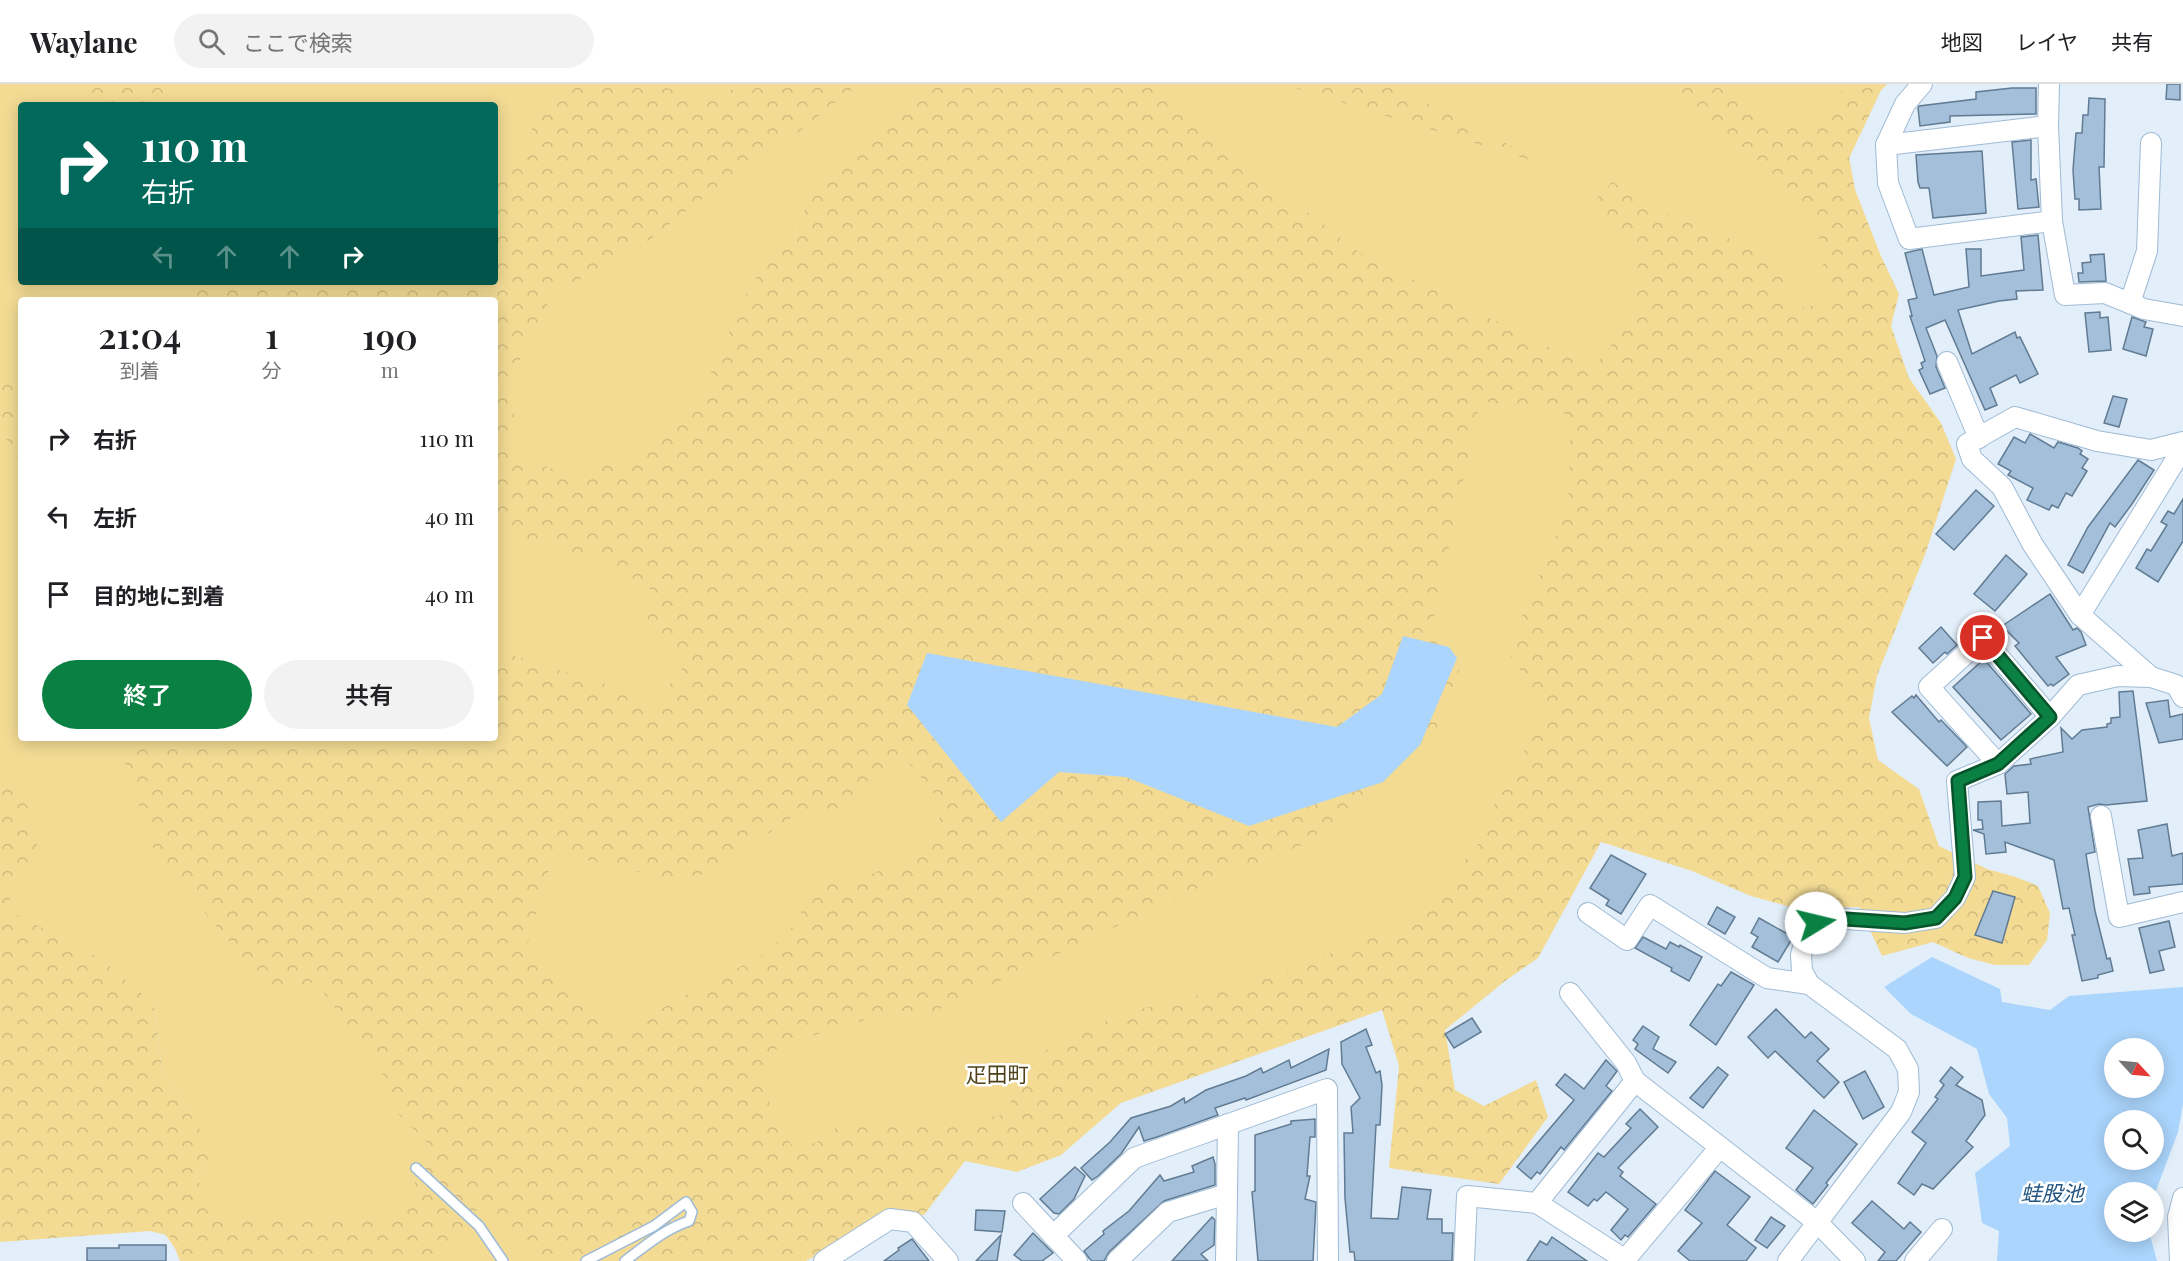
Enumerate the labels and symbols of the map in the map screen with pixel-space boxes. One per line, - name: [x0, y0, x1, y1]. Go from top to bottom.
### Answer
- pin: [1957, 612, 2008, 663]
- position arrow: [1784, 891, 1848, 955]
- north arrow: [2104, 1038, 2164, 1098]
- district label: 疋田町: [966, 1059, 1029, 1087]
- water label: 蛙股池: [2021, 1178, 2085, 1206]

